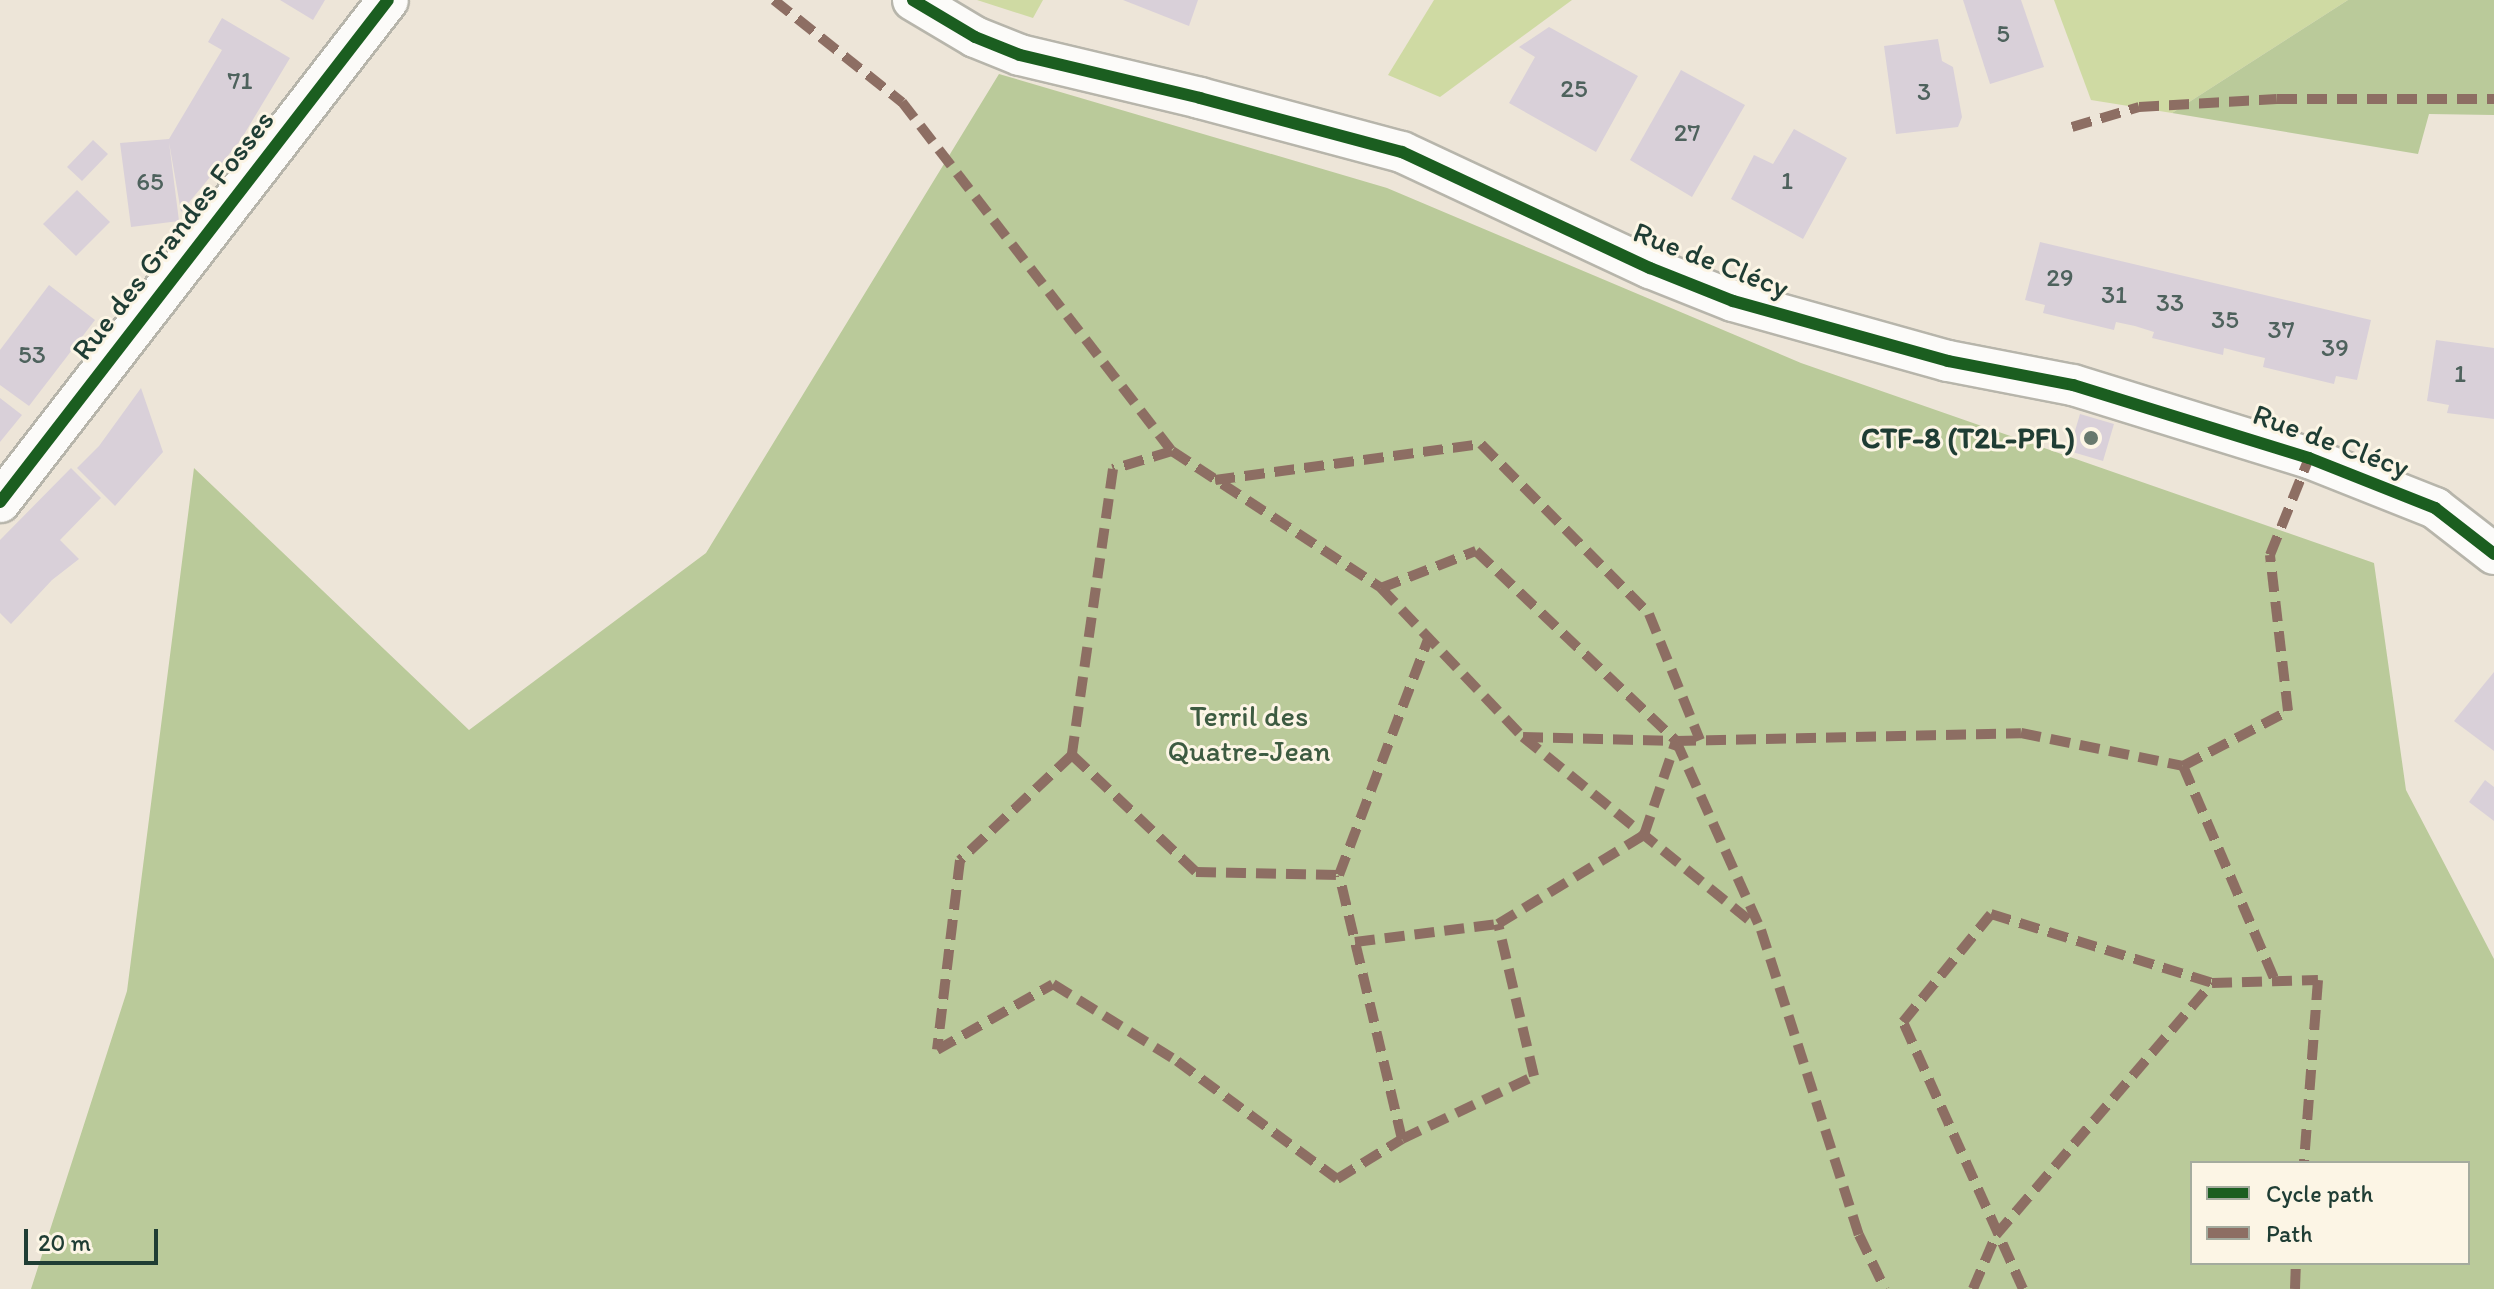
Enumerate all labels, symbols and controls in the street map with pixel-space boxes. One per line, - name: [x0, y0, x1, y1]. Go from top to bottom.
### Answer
- house number: 5: [1996, 18, 2010, 50]
- house number: 71: [228, 65, 252, 97]
- house number: 25: [1560, 73, 1588, 105]
- house number: 3: [1917, 76, 1931, 108]
- street label: Rue des Grandes Fosses: [65, 103, 281, 367]
- house number: 27: [1674, 117, 1700, 149]
- house number: 1: [1781, 165, 1793, 197]
- house number: 65: [136, 166, 164, 198]
- street label: Rue de Clécy: [1628, 214, 1794, 306]
- house number: 29: [2046, 262, 2074, 294]
- house number: 31: [2101, 279, 2127, 311]
- house number: 33: [2156, 287, 2184, 319]
- house number: 35: [2211, 304, 2239, 336]
- house number: 37: [2267, 314, 2295, 346]
- house number: 39: [2321, 332, 2349, 364]
- house number: 53: [18, 339, 46, 371]
- house number: 1: [2454, 358, 2466, 390]
- street label: Rue de Clécy: [2248, 396, 2414, 486]
- place label: CTF-8 (T2L-PFL): [1861, 420, 2075, 456]
- marker: CTF-8 (T2L-PFL): [2082, 429, 2100, 447]
- park label: Terril des Quatre-Jean: [1168, 698, 1330, 768]
- legend: [2190, 1161, 2470, 1265]
- text: Cycle path: [2266, 1179, 2373, 1208]
- scale bar: [28, 1213, 162, 1263]
- text: Path: [2266, 1219, 2313, 1248]
- text: 20 m: [38, 1228, 91, 1257]

